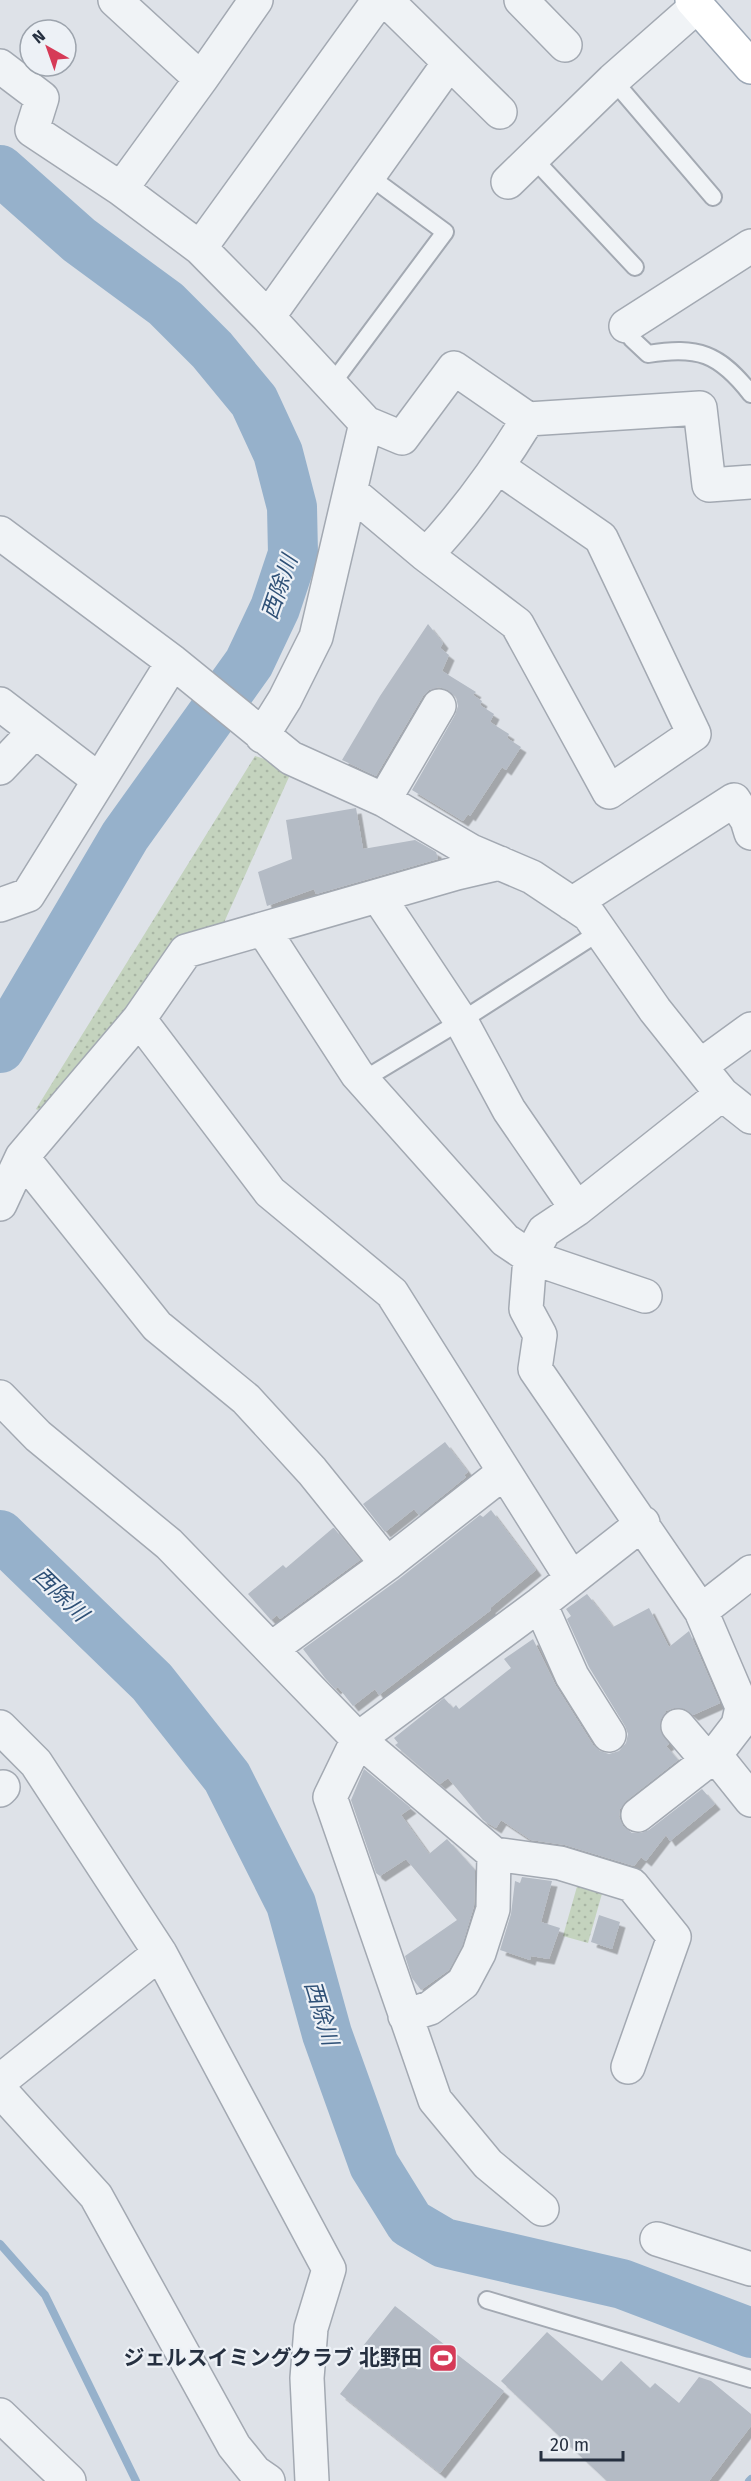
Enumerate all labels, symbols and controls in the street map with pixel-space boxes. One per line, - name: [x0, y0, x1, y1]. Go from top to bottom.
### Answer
- north arrow: [18, 18, 78, 78]
- text: N: [29, 26, 49, 48]
- water label: 西除川: [256, 550, 304, 623]
- water label: 西除川: [28, 1562, 95, 1628]
- water label: 西除川: [299, 1978, 345, 2051]
- sports icon: ジェルスイミングクラブ 北野田: [427, 2342, 459, 2374]
- place label: ジェルスイミングクラブ 北野田: [123, 2345, 422, 2371]
- scale bar: [541, 2424, 624, 2462]
- text: 20 m: [550, 2434, 589, 2456]

